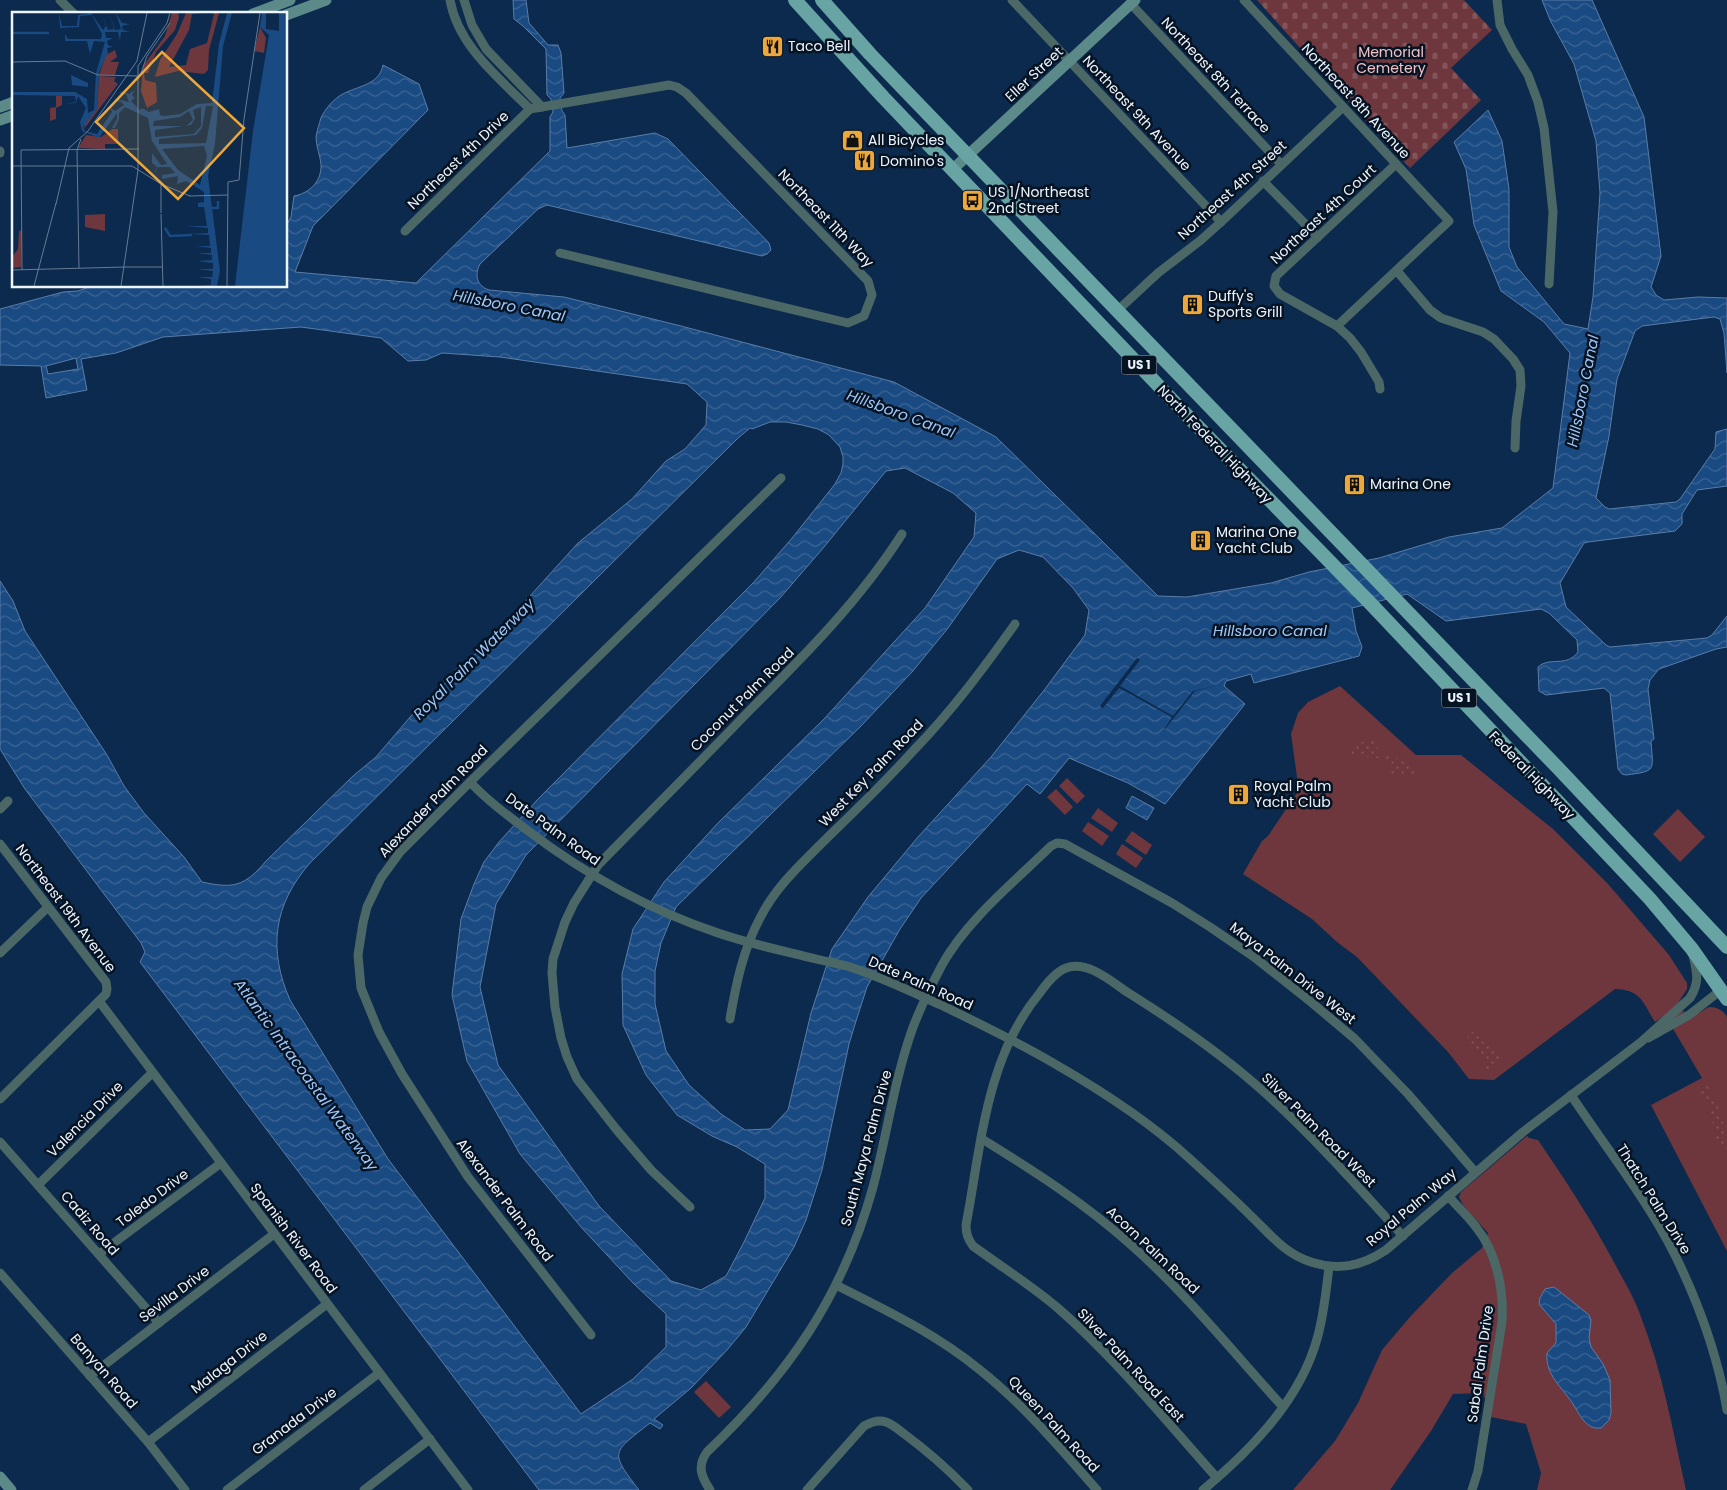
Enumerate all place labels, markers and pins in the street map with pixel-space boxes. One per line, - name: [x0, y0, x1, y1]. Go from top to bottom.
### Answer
- restaurant icon: Taco Bell: [760, 34, 784, 58]
- place label: Taco Bell: [788, 36, 850, 56]
- shop icon: All Bicycles: [840, 128, 864, 152]
- place label: All Bicycles: [868, 130, 944, 150]
- restaurant icon: Domino's: [852, 149, 876, 173]
- place label: Domino's: [880, 151, 944, 171]
- place label: US 1/Northeast 2nd Street: [988, 182, 1089, 218]
- bus stop icon: US 1/Northeast 2nd Street: [960, 188, 984, 212]
- place label: Duffy's Sports Grill: [1208, 286, 1282, 322]
- building icon: Duffy's Sports Grill: [1180, 292, 1204, 316]
- building icon: Marina One: [1342, 472, 1366, 496]
- place label: Marina One: [1370, 474, 1451, 494]
- place label: Marina One Yacht Club: [1216, 522, 1297, 558]
- building icon: Marina One Yacht Club: [1188, 528, 1212, 552]
- place label: Royal Palm Yacht Club: [1254, 776, 1331, 812]
- building icon: Royal Palm Yacht Club: [1226, 782, 1250, 806]

